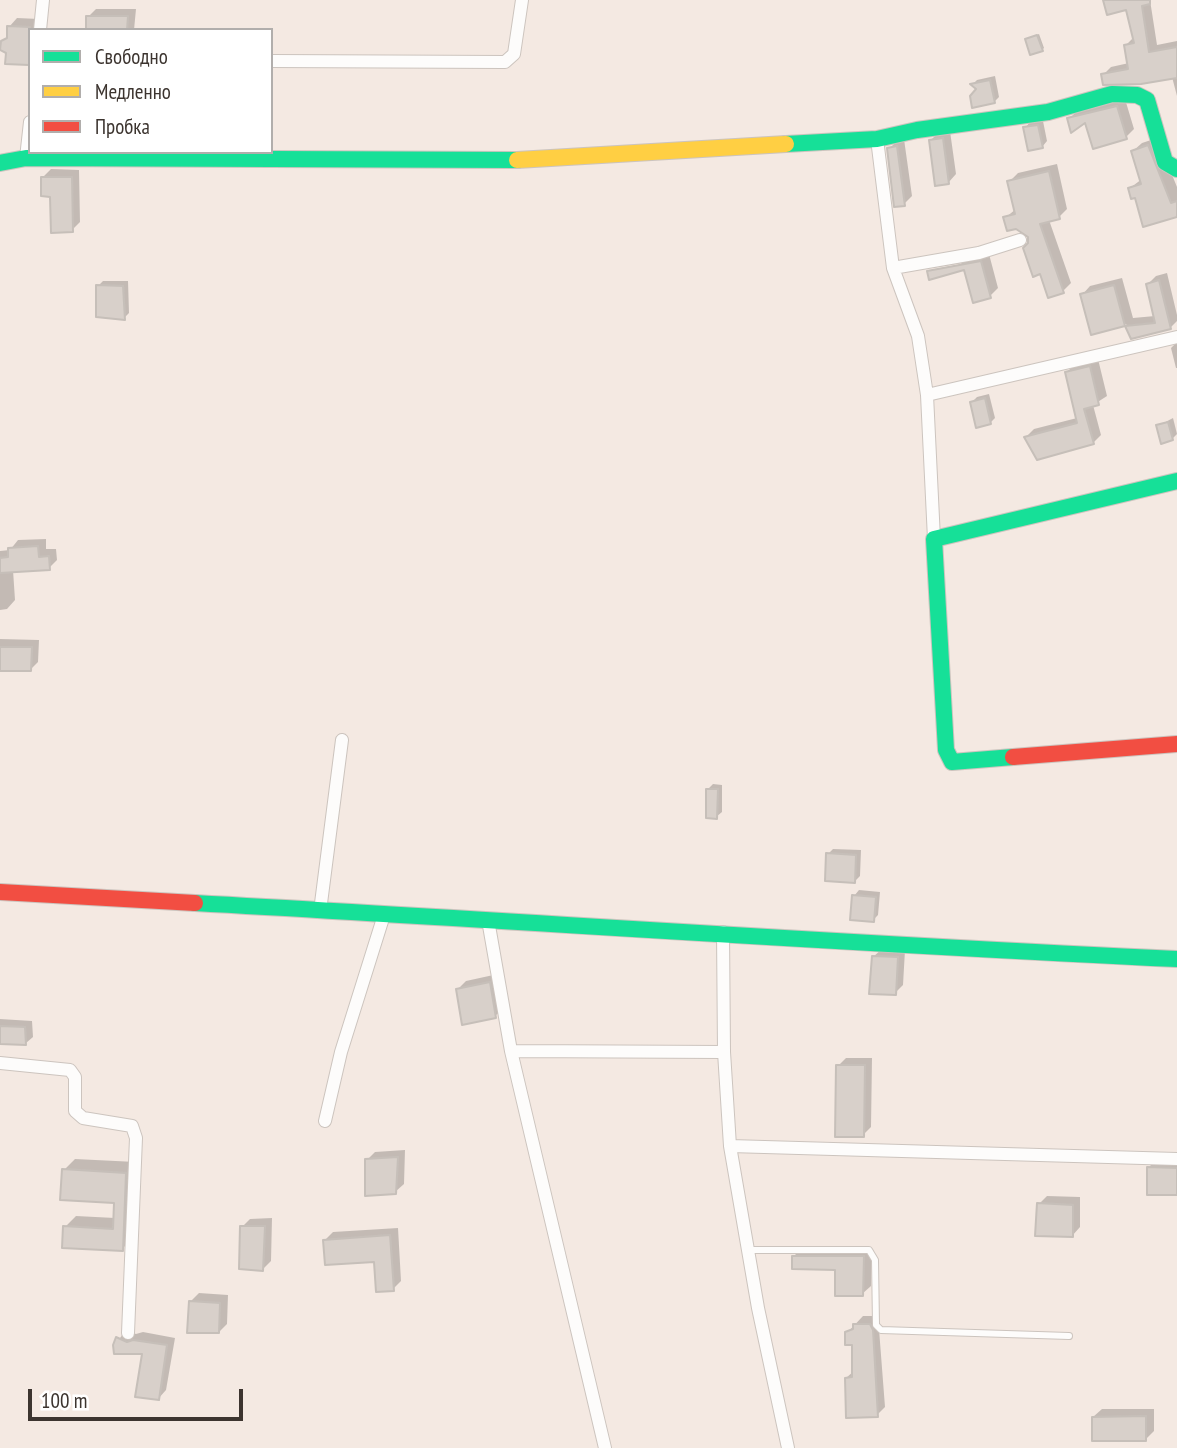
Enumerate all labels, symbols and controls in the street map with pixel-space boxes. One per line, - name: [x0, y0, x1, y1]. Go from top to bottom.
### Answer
- legend: [28, 28, 273, 154]
- text: Свободно: [95, 43, 168, 70]
- text: Медленно: [95, 78, 171, 105]
- text: Пробка: [95, 113, 150, 140]
- scale bar: [32, 1374, 247, 1418]
- text: 100 m: [41, 1387, 87, 1414]

